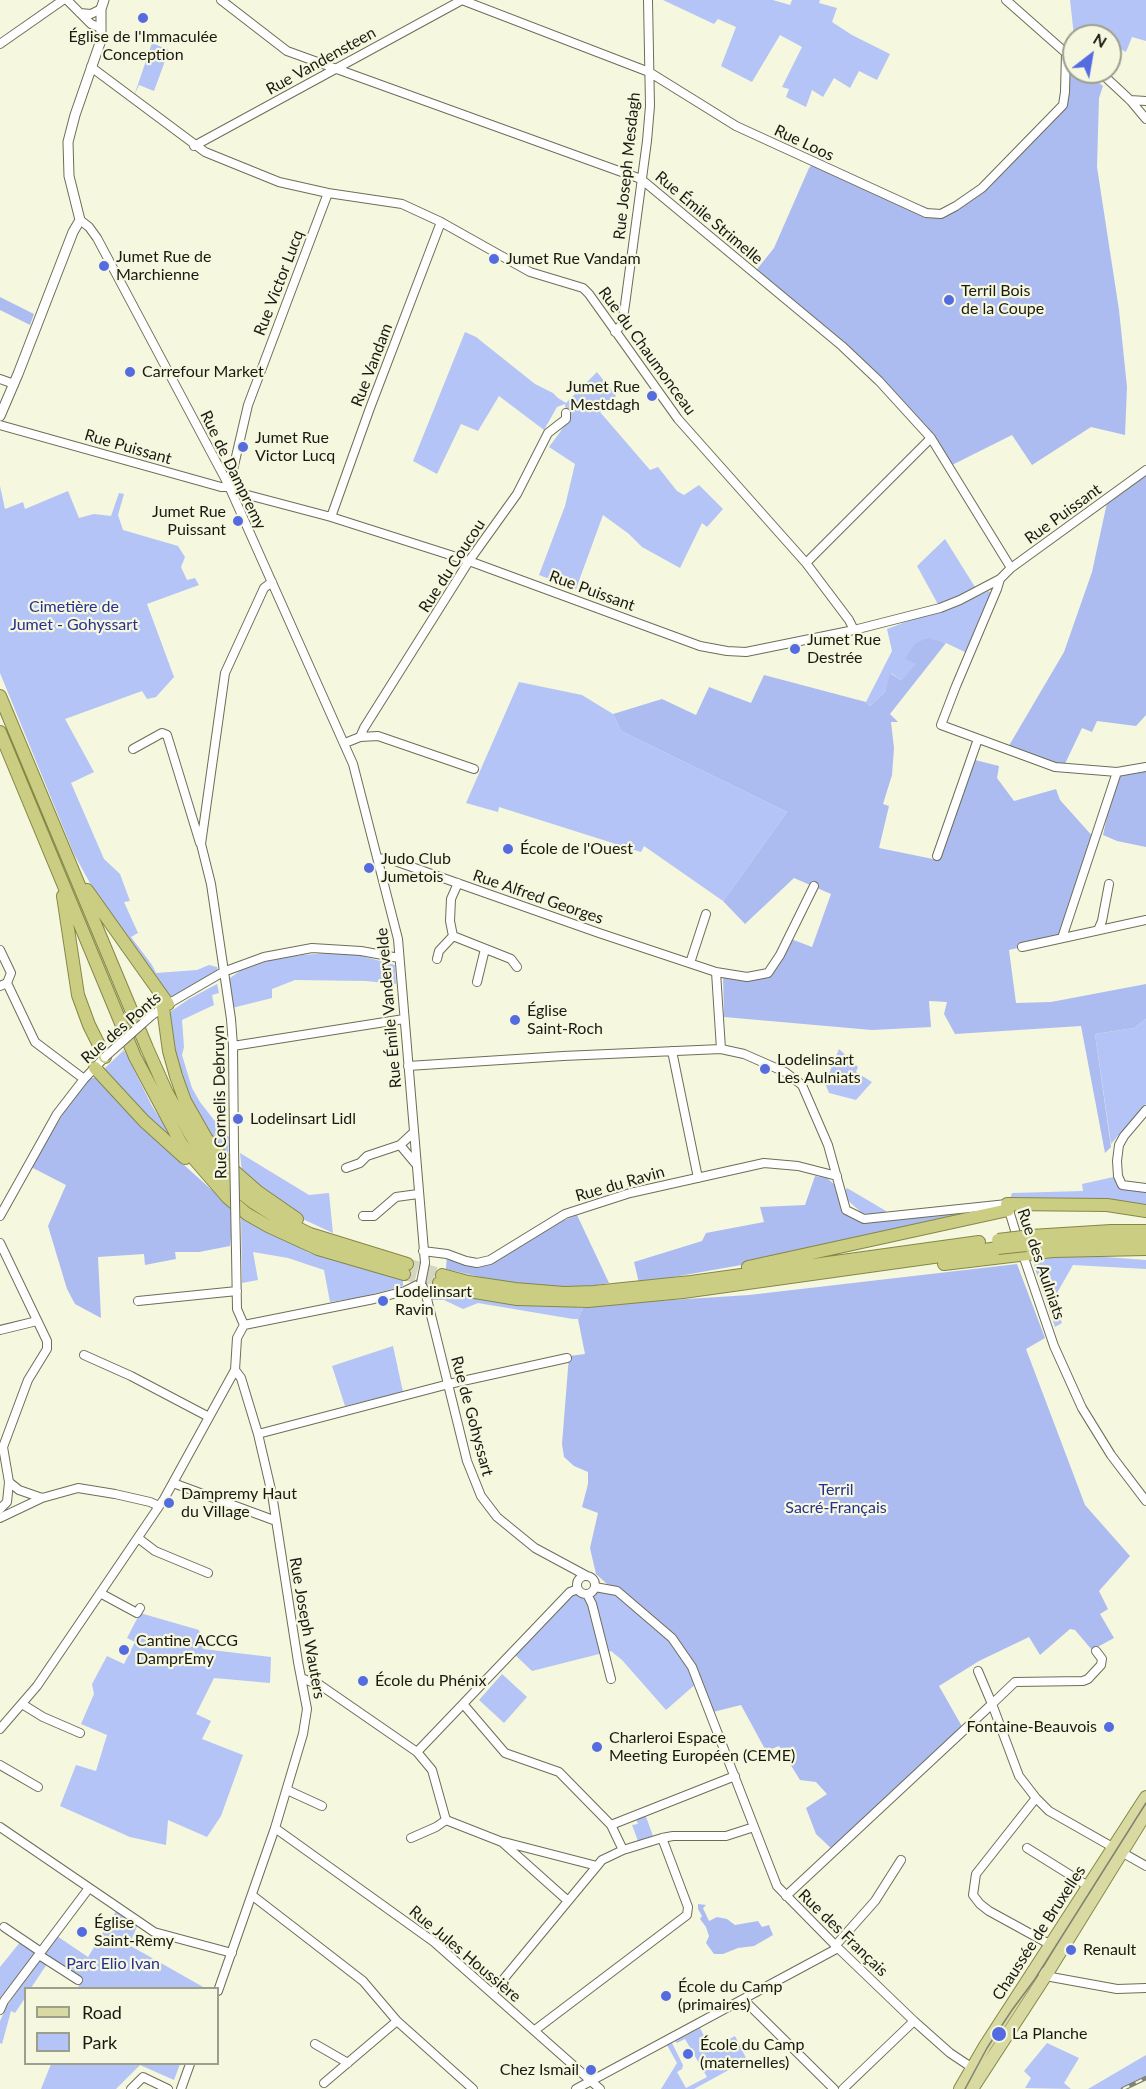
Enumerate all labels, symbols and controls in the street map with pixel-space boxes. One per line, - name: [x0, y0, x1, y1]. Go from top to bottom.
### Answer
- marker: Église de l'Immaculée Conception: [136, 11, 150, 25]
- street label: Rue Vandensteen: [263, 23, 379, 99]
- north arrow: [1062, 24, 1122, 84]
- place label: Église de l'Immaculée Conception: [69, 27, 217, 65]
- text: N: [1090, 29, 1111, 51]
- street label: Rue Joseph Mesdagh: [610, 91, 644, 241]
- street label: Rue Loos: [771, 121, 837, 165]
- street label: Rue Émile Strimelle: [651, 167, 767, 269]
- street label: Rue Victor Lucq: [250, 228, 308, 338]
- place label: Jumet Rue de Marchienne: [116, 247, 211, 285]
- place label: Jumet Rue Vandam: [506, 249, 641, 269]
- marker: Jumet Rue Vandam: [487, 252, 501, 266]
- marker: Jumet Rue de Marchienne: [97, 259, 111, 273]
- place label: Terril Bois de la Coupe: [961, 281, 1044, 319]
- street label: Rue du Chaumonceau: [594, 283, 700, 419]
- marker: Terril Bois de la Coupe: [942, 293, 956, 307]
- street label: Rue Vandam: [347, 321, 397, 409]
- place label: Carrefour Market: [142, 362, 264, 382]
- marker: Carrefour Market: [123, 365, 137, 379]
- place label: Jumet Rue Mestdagh: [566, 377, 640, 415]
- marker: Jumet Rue Mestdagh: [645, 389, 659, 403]
- street label: Rue de Dampremy: [196, 407, 270, 533]
- street label: Rue Puissant: [82, 425, 174, 469]
- place label: Jumet Rue Victor Lucq: [255, 428, 335, 466]
- marker: Jumet Rue Victor Lucq: [236, 440, 250, 454]
- street label: Rue Puissant: [1021, 480, 1105, 548]
- place label: Jumet Rue Puissant: [152, 502, 226, 540]
- marker: Jumet Rue Puissant: [231, 514, 245, 528]
- street label: Rue du Coucou: [415, 516, 489, 616]
- street label: Rue Puissant: [547, 567, 637, 615]
- park label: Cimetière de Jumet - Gohyssart: [10, 597, 138, 635]
- place label: Jumet Rue Destrée: [807, 630, 881, 668]
- marker: Jumet Rue Destrée: [788, 642, 802, 656]
- place label: École de l'Ouest: [520, 839, 633, 859]
- marker: École de l'Ouest: [501, 842, 515, 856]
- place label: Judo Club Jumetois: [381, 849, 451, 887]
- marker: Judo Club Jumetois: [362, 861, 376, 875]
- street label: Rue Alfred Georges: [470, 866, 606, 928]
- street label: Rue Émile Vandervelde: [372, 927, 406, 1089]
- street label: Rue des Ponts: [77, 988, 165, 1068]
- place label: Église Saint-Roch: [527, 1001, 603, 1039]
- marker: Église Saint-Roch: [508, 1013, 522, 1027]
- street label: Rue Cornelis Debruyn: [209, 1025, 231, 1179]
- place label: Lodelinsart Les Aulniats: [777, 1050, 861, 1088]
- marker: Lodelinsart Les Aulniats: [758, 1062, 772, 1076]
- place label: Lodelinsart Lidl: [250, 1109, 356, 1129]
- marker: Lodelinsart Lidl: [231, 1112, 245, 1126]
- street label: Rue du Ravin: [573, 1162, 667, 1206]
- street label: Rue des Aulniats: [1013, 1206, 1069, 1322]
- place label: Lodelinsart Ravin: [395, 1282, 472, 1320]
- marker: Lodelinsart Ravin: [376, 1294, 390, 1308]
- street label: Rue de Gohyssart: [447, 1354, 497, 1478]
- park label: Terril Sacré-Français: [785, 1480, 887, 1518]
- place label: Dampremy Haut du Village: [181, 1484, 297, 1522]
- marker: Dampremy Haut du Village: [162, 1496, 176, 1510]
- street label: Rue Joseph Wauters: [285, 1556, 329, 1700]
- place label: Cantine ACCG DamprEmy: [136, 1631, 238, 1669]
- marker: Cantine ACCG DamprEmy: [117, 1643, 131, 1657]
- place label: École du Phénix: [375, 1671, 486, 1691]
- marker: École du Phénix: [356, 1674, 370, 1688]
- place label: Fontaine-Beauvois: [966, 1717, 1097, 1737]
- marker: Fontaine-Beauvois: [1102, 1720, 1116, 1734]
- place label: Charleroi Espace Meeting Européen (CEME): [609, 1728, 795, 1766]
- marker: Charleroi Espace Meeting Européen (CEME): [590, 1740, 604, 1754]
- street label: Chaussée de Bruxelles: [988, 1862, 1090, 2004]
- street label: Rue des Français: [794, 1885, 892, 1981]
- street label: Rue Jules Houssière: [405, 1902, 525, 2006]
- place label: Église Saint-Remy: [94, 1913, 174, 1951]
- marker: Église Saint-Remy: [75, 1925, 89, 1939]
- place label: Renault: [1083, 1940, 1136, 1960]
- marker: Renault: [1064, 1943, 1078, 1957]
- park label: Parc Elio Ivan: [66, 1954, 160, 1974]
- place label: École du Camp (primaires): [678, 1977, 782, 2015]
- legend: [24, 1987, 219, 2065]
- marker: École du Camp (primaires): [659, 1989, 673, 2003]
- text: Road: [82, 2001, 122, 2023]
- place label: La Planche: [1012, 2024, 1087, 2044]
- marker: La Planche: [990, 2025, 1008, 2043]
- text: Park: [82, 2031, 117, 2053]
- place label: École du Camp (maternelles): [700, 2035, 804, 2073]
- marker: École du Camp (maternelles): [681, 2047, 695, 2061]
- place label: Chez Ismail: [500, 2060, 579, 2080]
- marker: Chez Ismail: [584, 2063, 598, 2077]

